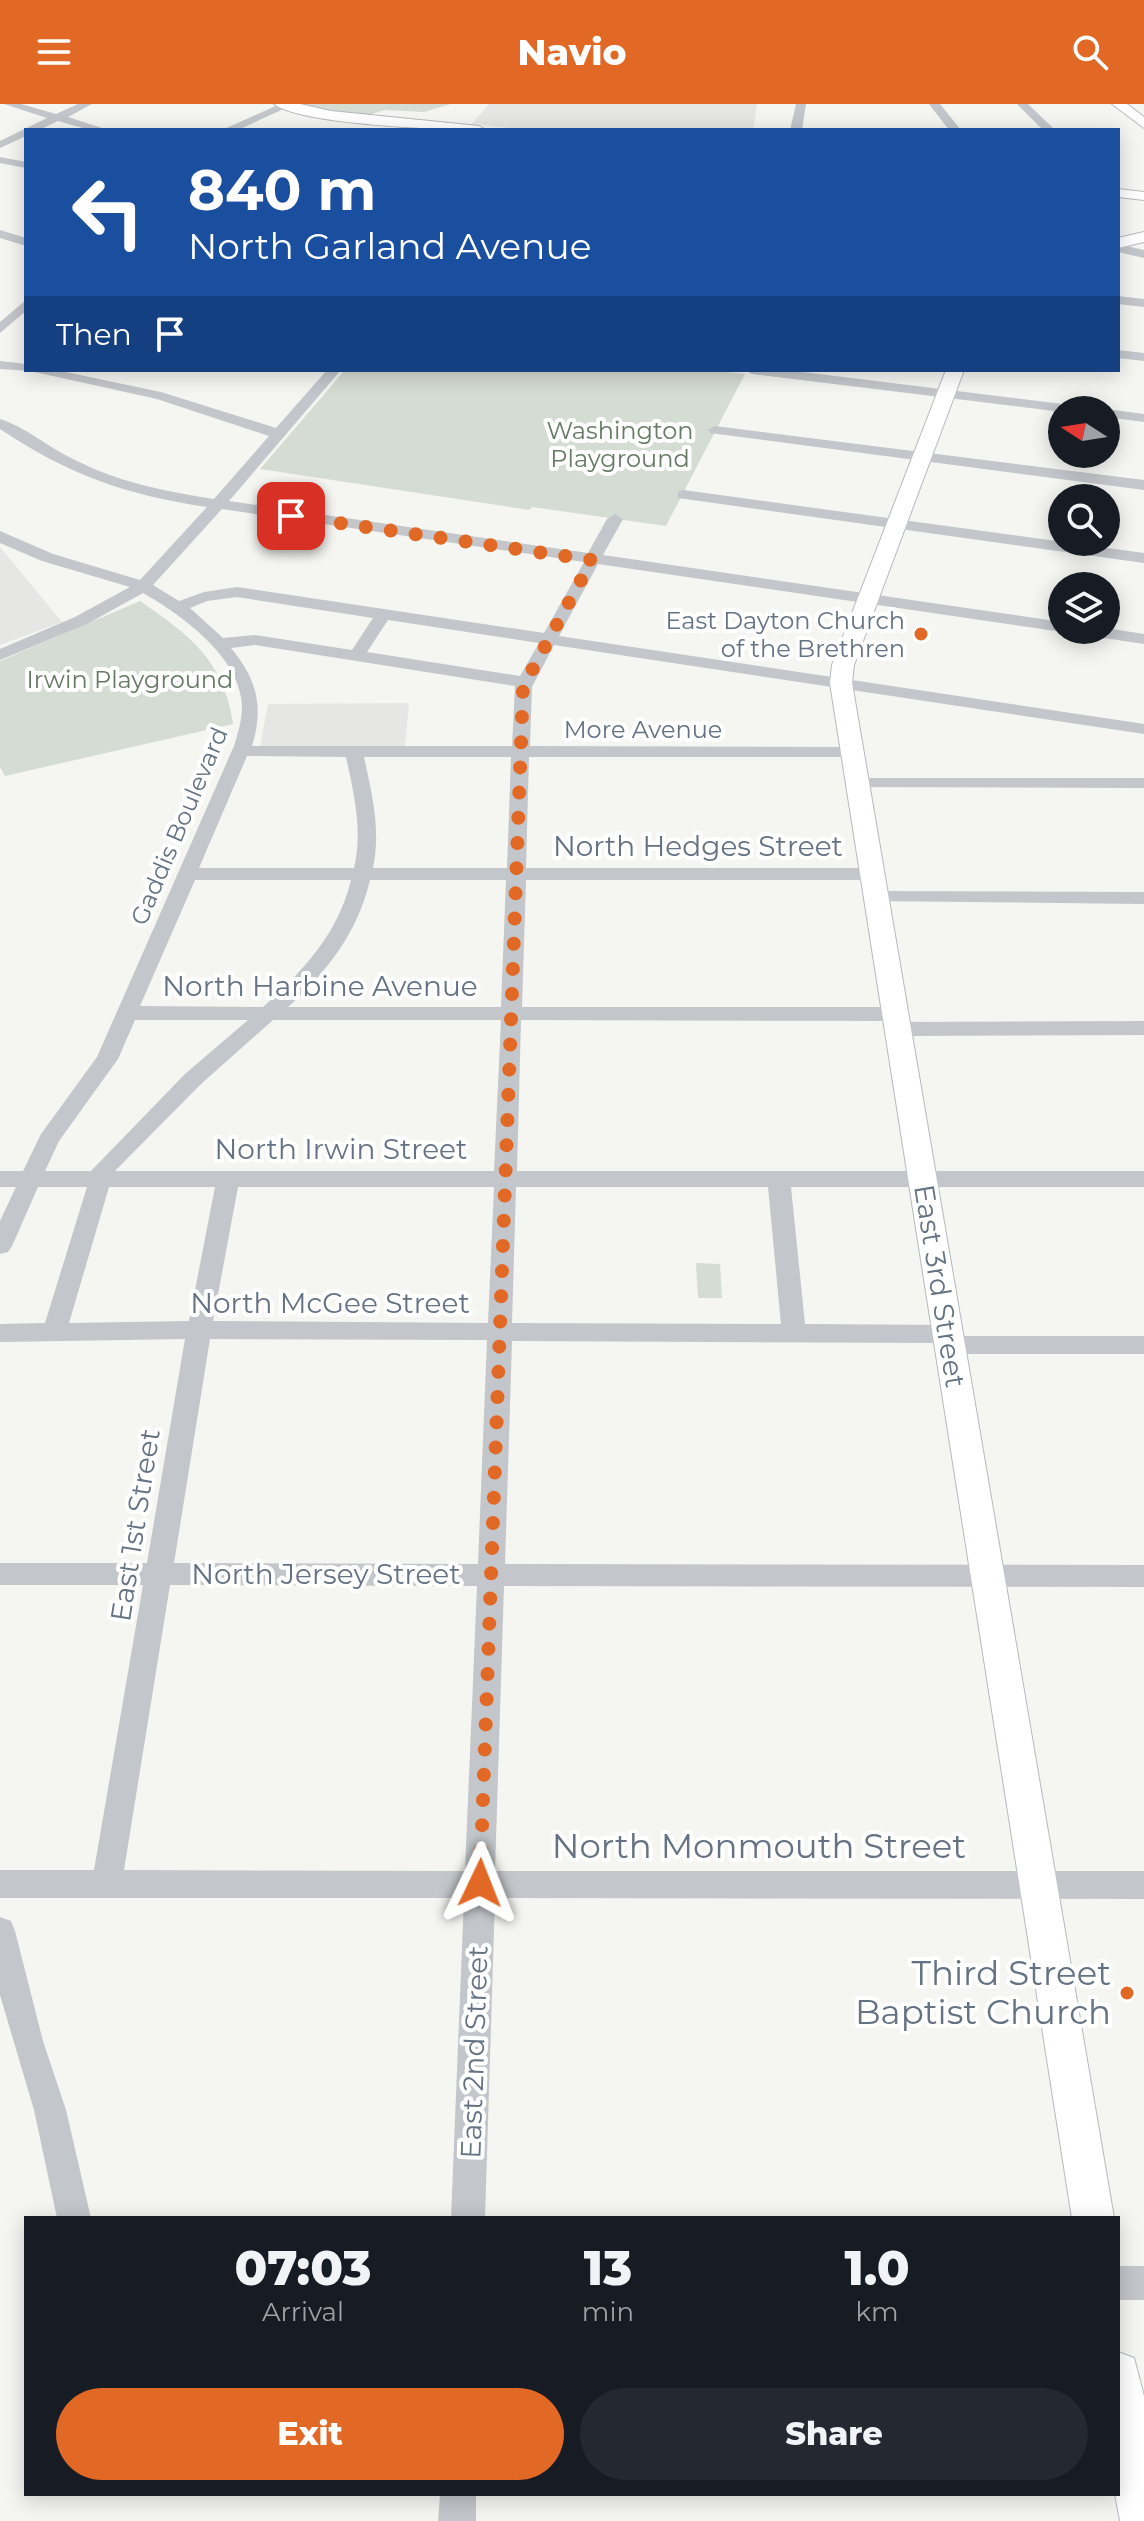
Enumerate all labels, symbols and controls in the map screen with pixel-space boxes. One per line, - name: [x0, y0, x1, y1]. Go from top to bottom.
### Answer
- icon: menu: [32, 30, 76, 74]
- text: Navio: [518, 30, 626, 74]
- icon: search: [1068, 30, 1112, 74]
- text: 840 m: [188, 156, 376, 224]
- icon: left: [56, 160, 160, 264]
- text: North Garland Avenue: [188, 224, 591, 268]
- icon: arrive: [148, 312, 192, 356]
- text: Then: [56, 316, 132, 353]
- north arrow: [1048, 396, 1120, 468]
- map controls: [1048, 396, 1120, 644]
- park label: Washington Playground: [546, 416, 694, 473]
- pin: [257, 482, 325, 550]
- button: search: [1048, 484, 1120, 556]
- icon: arrive: [269, 494, 313, 538]
- button: layers: [1048, 572, 1120, 644]
- place label: East Dayton Church of the Brethren: [665, 606, 905, 663]
- marker: East Dayton Church of the Brethren: [912, 625, 930, 643]
- park label: Irwin Playground: [27, 665, 233, 694]
- street label: More Avenue: [564, 715, 722, 744]
- street label: Gaddis Boulevard: [124, 723, 234, 929]
- street label: North Hedges Street: [553, 829, 843, 863]
- street label: North Harbine Avenue: [162, 969, 478, 1003]
- street label: North Irwin Street: [215, 1132, 467, 1166]
- street label: East 3rd Street: [907, 1182, 973, 1390]
- street label: North McGee Street: [190, 1286, 470, 1320]
- street label: East 1st Street: [103, 1426, 167, 1624]
- street label: North Jersey Street: [191, 1557, 461, 1591]
- street label: North Monmouth Street: [552, 1825, 966, 1867]
- position arrow: [438, 1841, 522, 1925]
- street label: East 2nd Street: [453, 1945, 495, 2159]
- place label: Third Street Baptist Church: [855, 1952, 1111, 2033]
- marker: Third Street Baptist Church: [1118, 1984, 1136, 2002]
- text: 07:03: [234, 2239, 371, 2297]
- text: 13: [584, 2239, 632, 2297]
- text: 1.0: [844, 2239, 910, 2297]
- text: Arrival: [262, 2296, 344, 2328]
- text: min: [582, 2296, 634, 2328]
- text: km: [856, 2296, 898, 2328]
- button: Exit: [56, 2388, 564, 2480]
- button: Share: [580, 2388, 1088, 2480]

